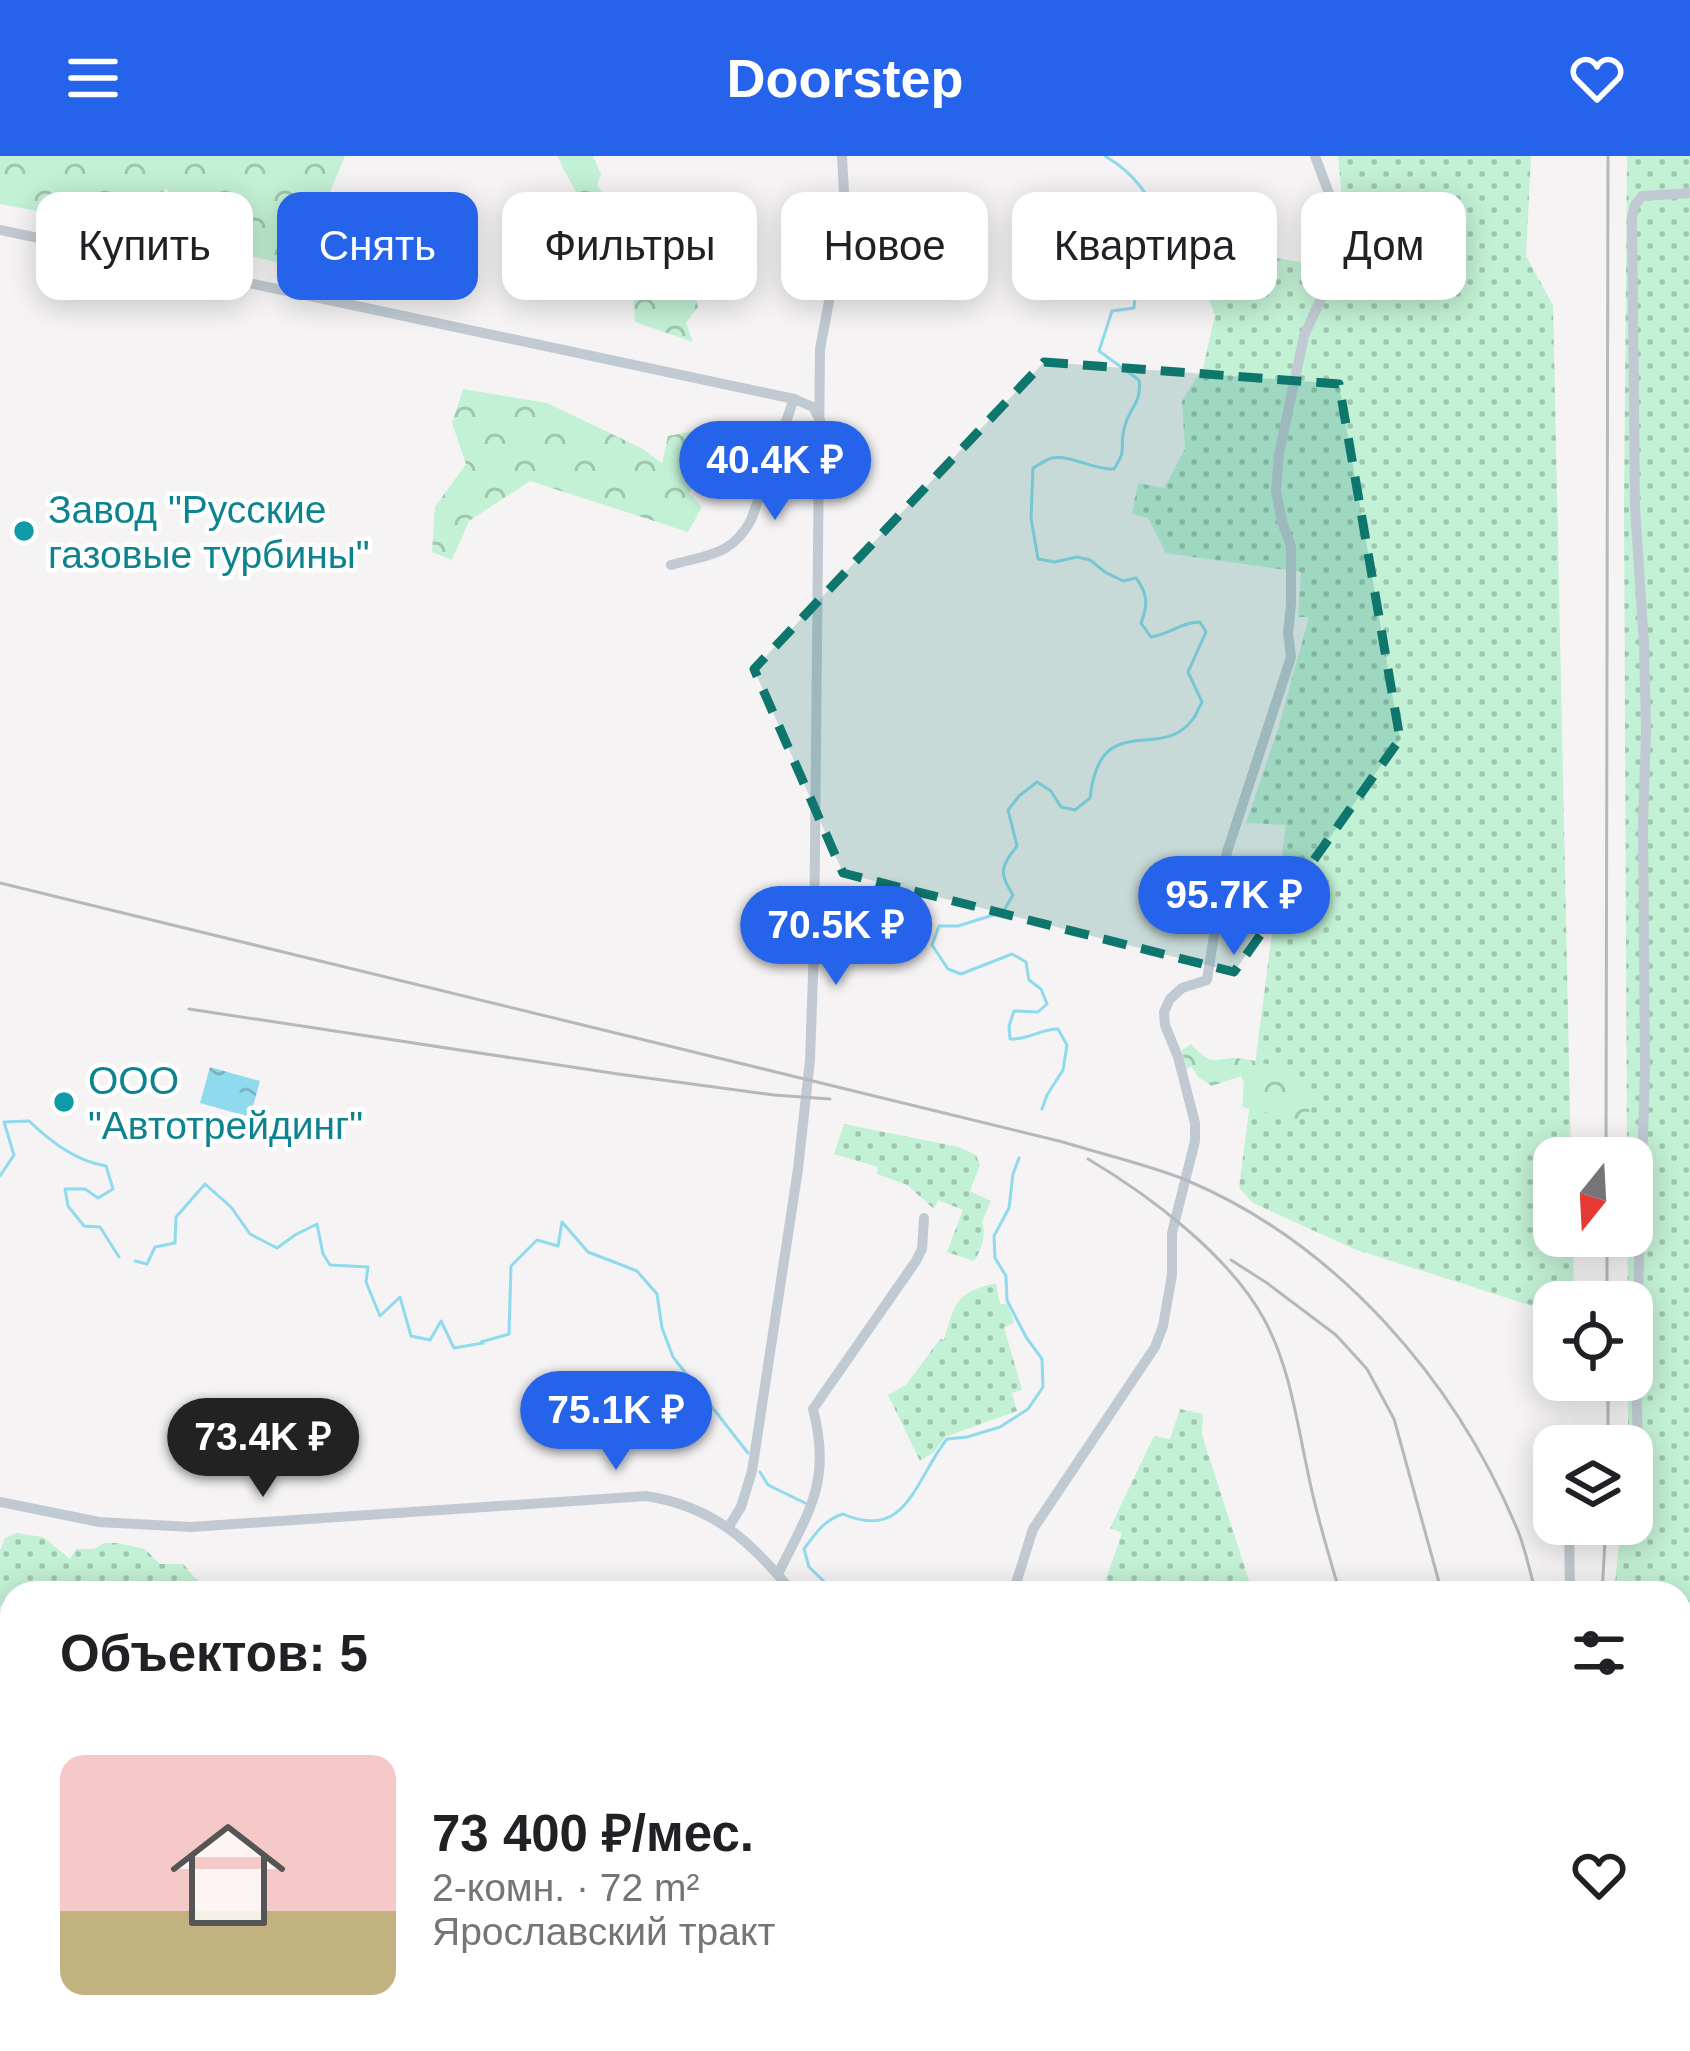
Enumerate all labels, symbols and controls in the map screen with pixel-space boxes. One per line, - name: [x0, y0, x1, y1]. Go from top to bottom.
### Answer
- icon: menu: [60, 45, 126, 111]
- icon: heart: [1564, 45, 1630, 111]
- text: Doorstep: [726, 48, 964, 108]
- chip: Купить: [36, 192, 253, 300]
- chip: Снять: [277, 192, 478, 300]
- chip: Фильтры: [502, 192, 757, 300]
- chip: Новое: [781, 192, 988, 300]
- chip: Квартира: [1012, 192, 1277, 300]
- chip: Дом: [1301, 192, 1466, 300]
- pin: 40.4K ₽: [664, 421, 886, 523]
- text: 40.4K ₽: [706, 438, 844, 481]
- place label: Завод "Русские газовые турбины": [48, 488, 370, 576]
- marker: Завод "Русские газовые турбины": [11, 518, 37, 544]
- pin: 95.7K ₽: [1123, 856, 1345, 958]
- text: 95.7K ₽: [1165, 873, 1303, 916]
- pin: 70.5K ₽: [725, 886, 947, 988]
- text: 70.5K ₽: [767, 903, 905, 946]
- place label: ООО "Автотрейдинг": [88, 1059, 363, 1147]
- marker: ООО "Автотрейдинг": [51, 1089, 77, 1115]
- north arrow: [1533, 1137, 1653, 1257]
- map controls: [1533, 1137, 1653, 1545]
- button: locate: [1533, 1281, 1653, 1401]
- pin: 75.1K ₽: [505, 1371, 727, 1473]
- text: 75.1K ₽: [547, 1388, 685, 1431]
- pin: 73.4K ₽: [152, 1398, 374, 1500]
- text: 73.4K ₽: [194, 1415, 332, 1458]
- button: layers: [1533, 1425, 1653, 1545]
- icon: filters: [1566, 1620, 1632, 1686]
- text: Объектов: 5: [60, 1625, 368, 1682]
- icon: home: [156, 1803, 300, 1947]
- text: 73 400 ₽/мес.: [432, 1805, 754, 1862]
- icon: heart: [1566, 1842, 1632, 1908]
- text: 2-комн. · 72 m²: [432, 1866, 699, 1909]
- text: Ярославский тракт: [432, 1910, 775, 1953]

